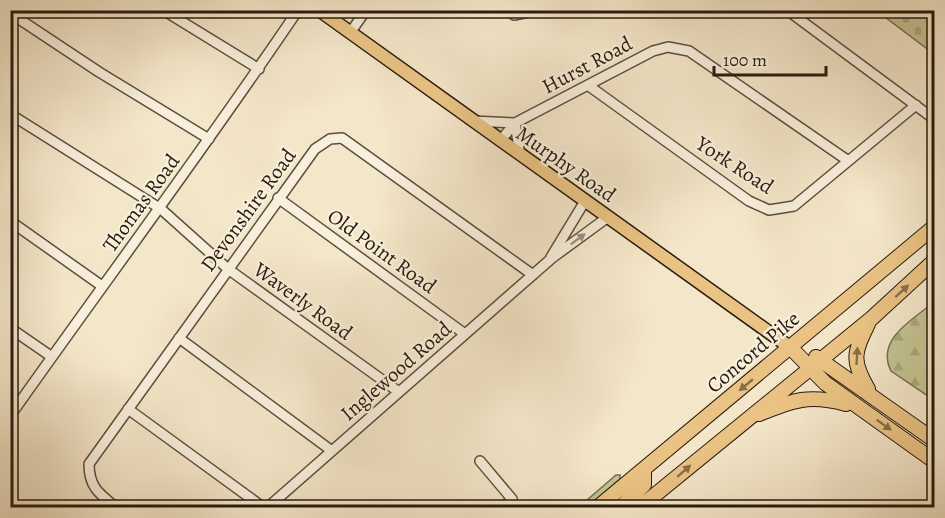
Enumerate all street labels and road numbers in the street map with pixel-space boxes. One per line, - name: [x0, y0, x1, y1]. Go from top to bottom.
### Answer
- street label: Hurst Road: [537, 29, 638, 100]
- street label: Murphy Road: [510, 119, 622, 209]
- street label: York Road: [690, 129, 780, 201]
- street label: Devonshire Road: [194, 142, 303, 277]
- street label: Thomas Road: [96, 148, 186, 258]
- street label: Old Point Road: [322, 202, 443, 300]
- street label: Waverly Road: [247, 255, 359, 347]
- street label: Concord Pike: [700, 305, 806, 399]
- street label: Inglewood Road: [335, 315, 458, 427]

